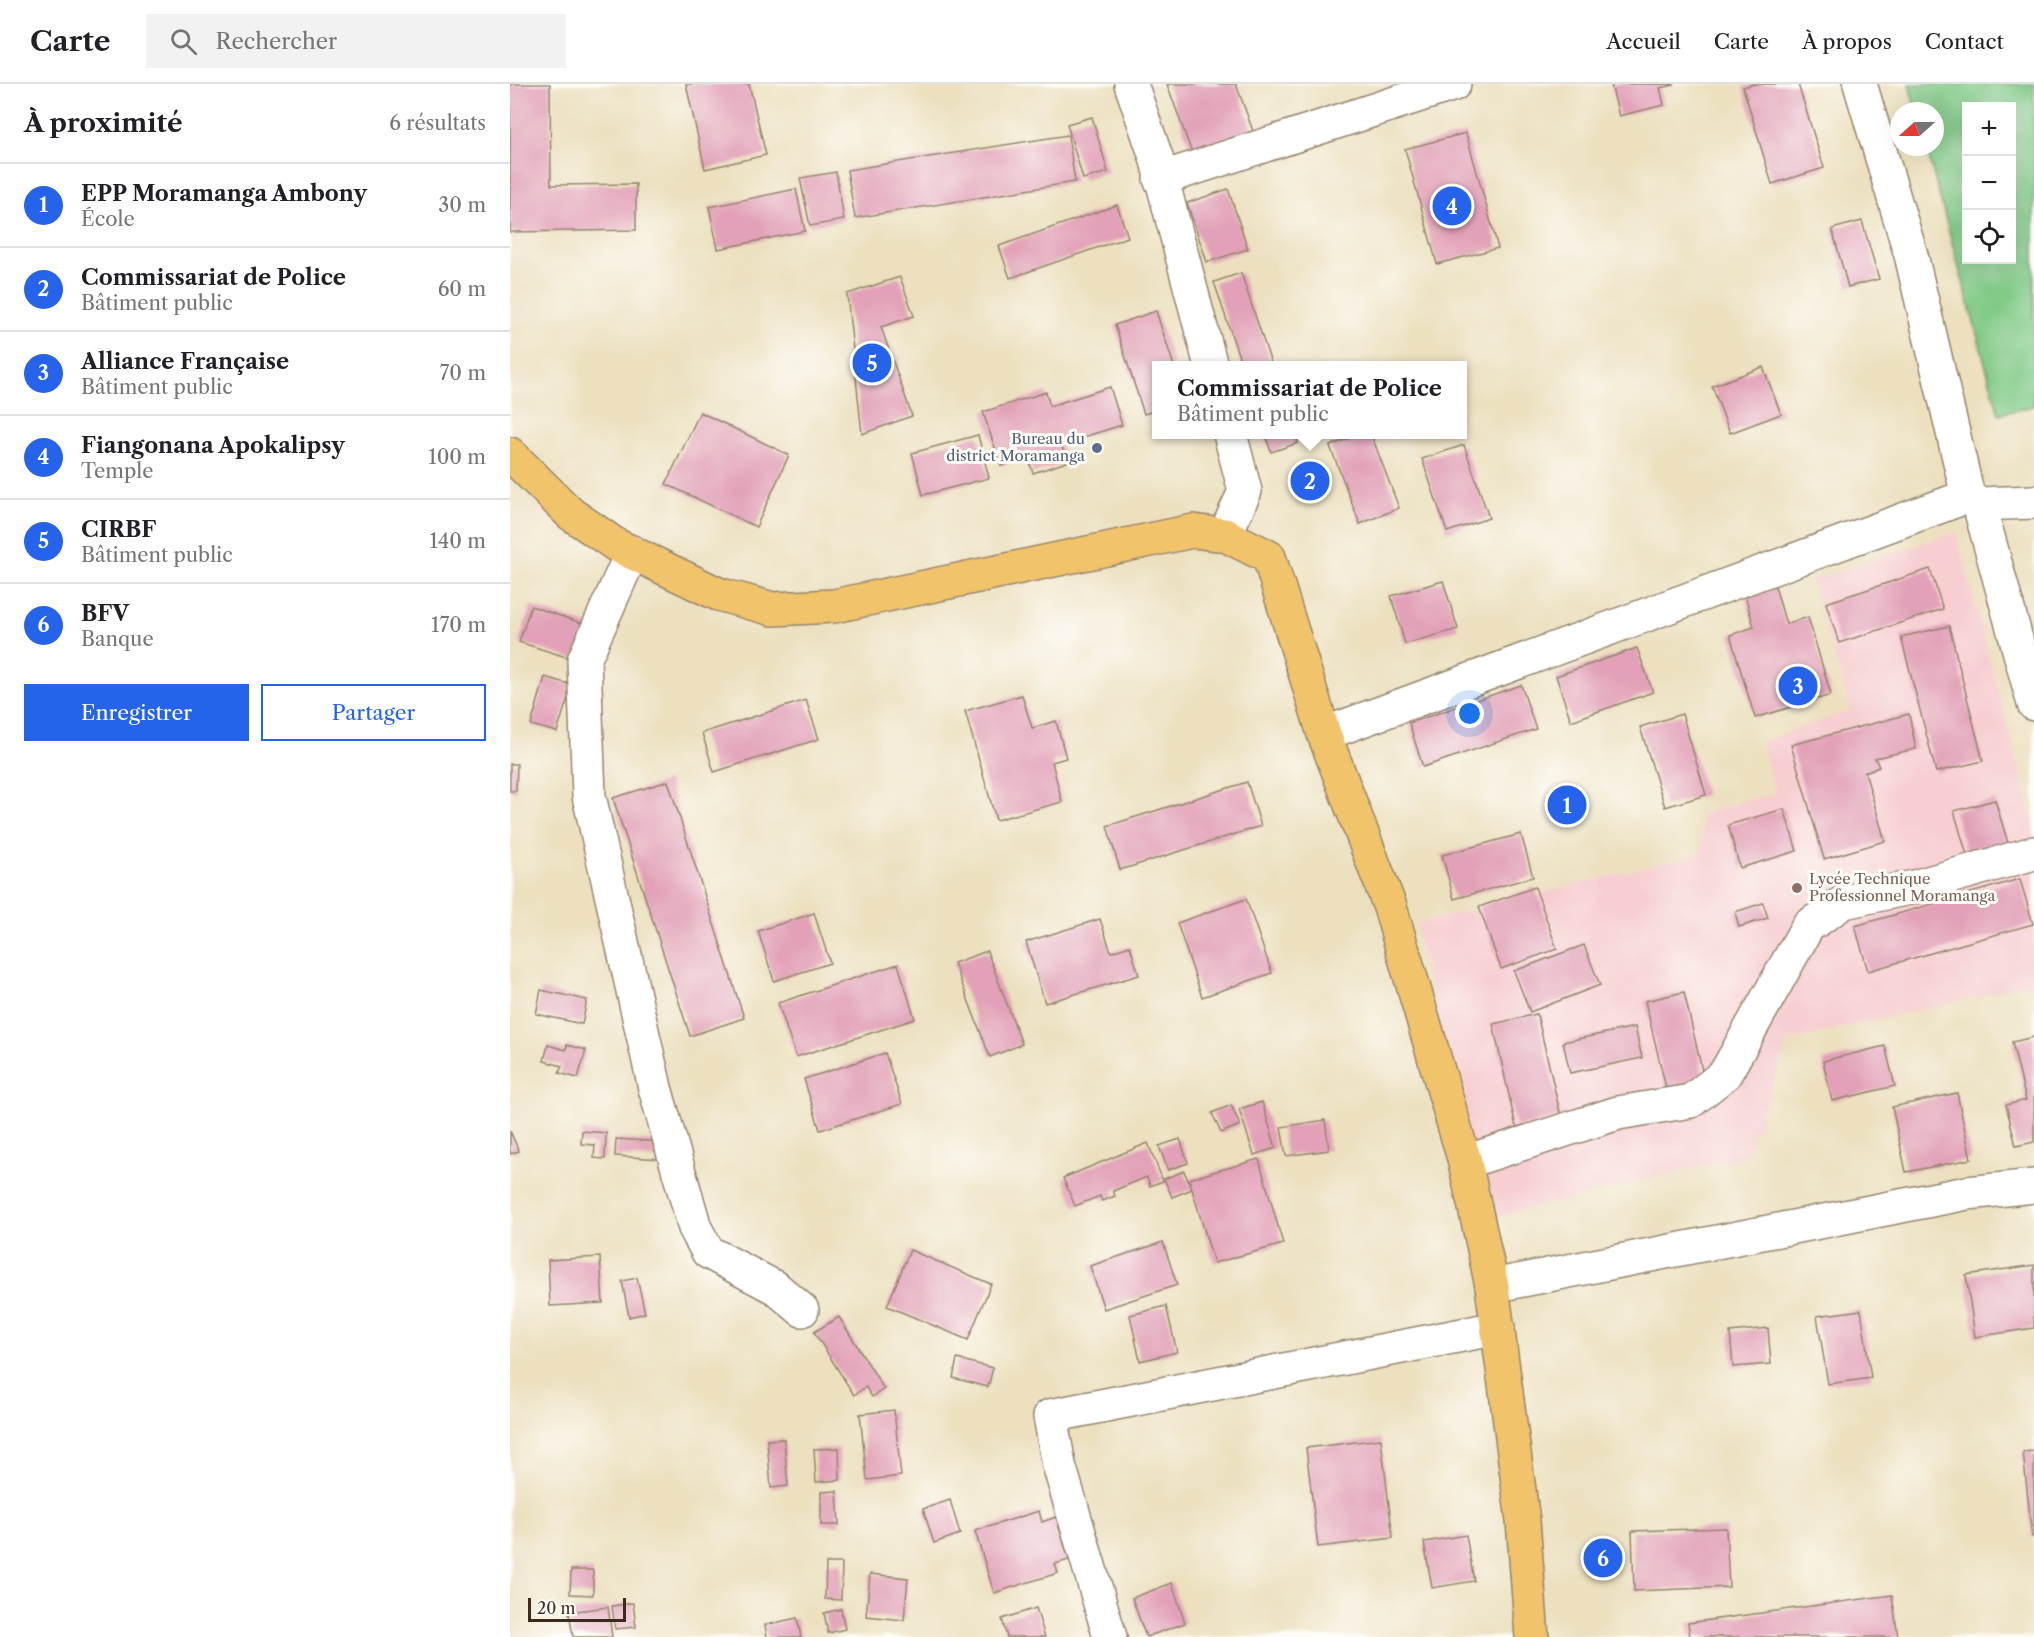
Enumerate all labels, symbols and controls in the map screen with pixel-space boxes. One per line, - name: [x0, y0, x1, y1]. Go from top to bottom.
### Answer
- search box: [146, 14, 566, 68]
- text: Carte: [30, 24, 110, 58]
- icon: search: [167, 25, 200, 58]
- text: Rechercher: [215, 28, 337, 55]
- text: Accueil: [1606, 29, 1681, 54]
- text: Carte: [1714, 29, 1769, 54]
- text: À propos: [1802, 29, 1892, 54]
- text: Contact: [1925, 29, 2004, 54]
- north arrow: [1890, 102, 1944, 156]
- map controls: [1962, 102, 2016, 264]
- button: +: [1962, 102, 2016, 156]
- text: À proximité: [24, 107, 183, 139]
- text: 6 résultats: [389, 111, 486, 135]
- button: −: [1962, 156, 2016, 210]
- text: EPP Moramanga Ambony: [81, 180, 367, 207]
- pin: 4: [1432, 184, 1472, 228]
- text: 1: [39, 193, 48, 217]
- text: 30 m: [438, 193, 486, 217]
- text: École: [81, 207, 135, 231]
- button: locate: [1962, 210, 2016, 264]
- text: Commissariat de Police: [81, 264, 346, 291]
- text: 2: [38, 277, 49, 301]
- text: 60 m: [438, 277, 486, 301]
- text: Bâtiment public: [81, 291, 233, 315]
- pin: 5: [852, 340, 892, 386]
- text: Alliance Française: [81, 348, 289, 375]
- text: 3: [38, 361, 49, 385]
- text: 70 m: [440, 361, 486, 385]
- popup: [1152, 361, 1467, 439]
- text: Bâtiment public: [81, 375, 233, 399]
- text: Commissariat de Police: [1177, 375, 1442, 402]
- text: Bâtiment public: [1177, 402, 1329, 426]
- place label: Bureau du district Moramanga: [946, 429, 1085, 465]
- text: Fiangonana Apokalipsy: [81, 432, 345, 459]
- marker: Bureau du district Moramanga: [1090, 441, 1104, 455]
- text: 4: [38, 445, 49, 469]
- text: 100 m: [428, 445, 486, 469]
- pin: 2: [1290, 458, 1330, 504]
- text: Temple: [81, 459, 153, 483]
- text: CIRBF: [81, 516, 156, 543]
- text: 5: [38, 529, 49, 553]
- text: 140 m: [429, 529, 486, 553]
- text: Bâtiment public: [81, 543, 233, 567]
- text: BFV: [81, 600, 129, 627]
- text: 6: [38, 613, 49, 637]
- text: 170 m: [431, 613, 486, 637]
- text: Banque: [81, 627, 154, 651]
- pin: 3: [1778, 664, 1818, 708]
- button: Enregistrer: [24, 684, 249, 741]
- button: Partager: [261, 684, 486, 741]
- your location: [1455, 699, 1484, 728]
- pin: 1: [1548, 782, 1586, 828]
- place label: Lycée Technique Professionnel Moramanga: [1809, 869, 1995, 905]
- marker: Lycée Technique Professionnel Moramanga: [1790, 881, 1804, 895]
- pin: 6: [1584, 1536, 1622, 1580]
- scale bar: [528, 1595, 626, 1622]
- text: 20 m: [537, 1598, 576, 1618]

